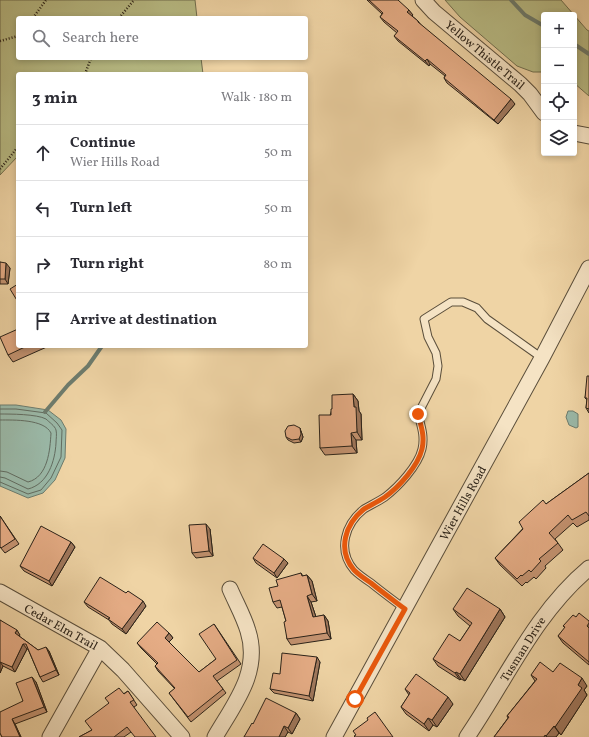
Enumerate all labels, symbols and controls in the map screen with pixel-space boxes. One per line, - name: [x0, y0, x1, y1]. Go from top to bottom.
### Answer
- map controls: [541, 12, 577, 156]
- button: +: [541, 12, 577, 48]
- search box: [16, 16, 308, 60]
- street label: Yellow Thistle Trail: [441, 18, 528, 94]
- icon: search: [30, 27, 52, 49]
- text: Search here: [62, 28, 139, 49]
- button: −: [541, 48, 577, 84]
- button: locate: [541, 84, 577, 120]
- text: 3 min: [32, 87, 78, 110]
- text: Walk · 180 m: [221, 89, 292, 107]
- button: layers: [541, 120, 577, 156]
- text: Continue: [70, 133, 135, 154]
- icon: ahead: [32, 142, 54, 164]
- text: 50 m: [264, 144, 292, 162]
- text: Wier Hills Road: [70, 154, 160, 172]
- icon: left: [32, 198, 54, 220]
- text: Turn left: [70, 198, 132, 219]
- text: 50 m: [264, 200, 292, 218]
- icon: right: [32, 254, 54, 276]
- text: Turn right: [70, 254, 144, 275]
- text: 80 m: [263, 256, 292, 274]
- icon: arrive: [32, 310, 54, 332]
- text: Arrive at destination: [70, 310, 217, 331]
- route end: [409, 405, 427, 423]
- street label: Wier Hills Road: [437, 463, 491, 544]
- street label: Cedar Elm Trail: [21, 601, 101, 655]
- street label: Tusman Drive: [498, 614, 550, 685]
- route start: [346, 690, 364, 708]

